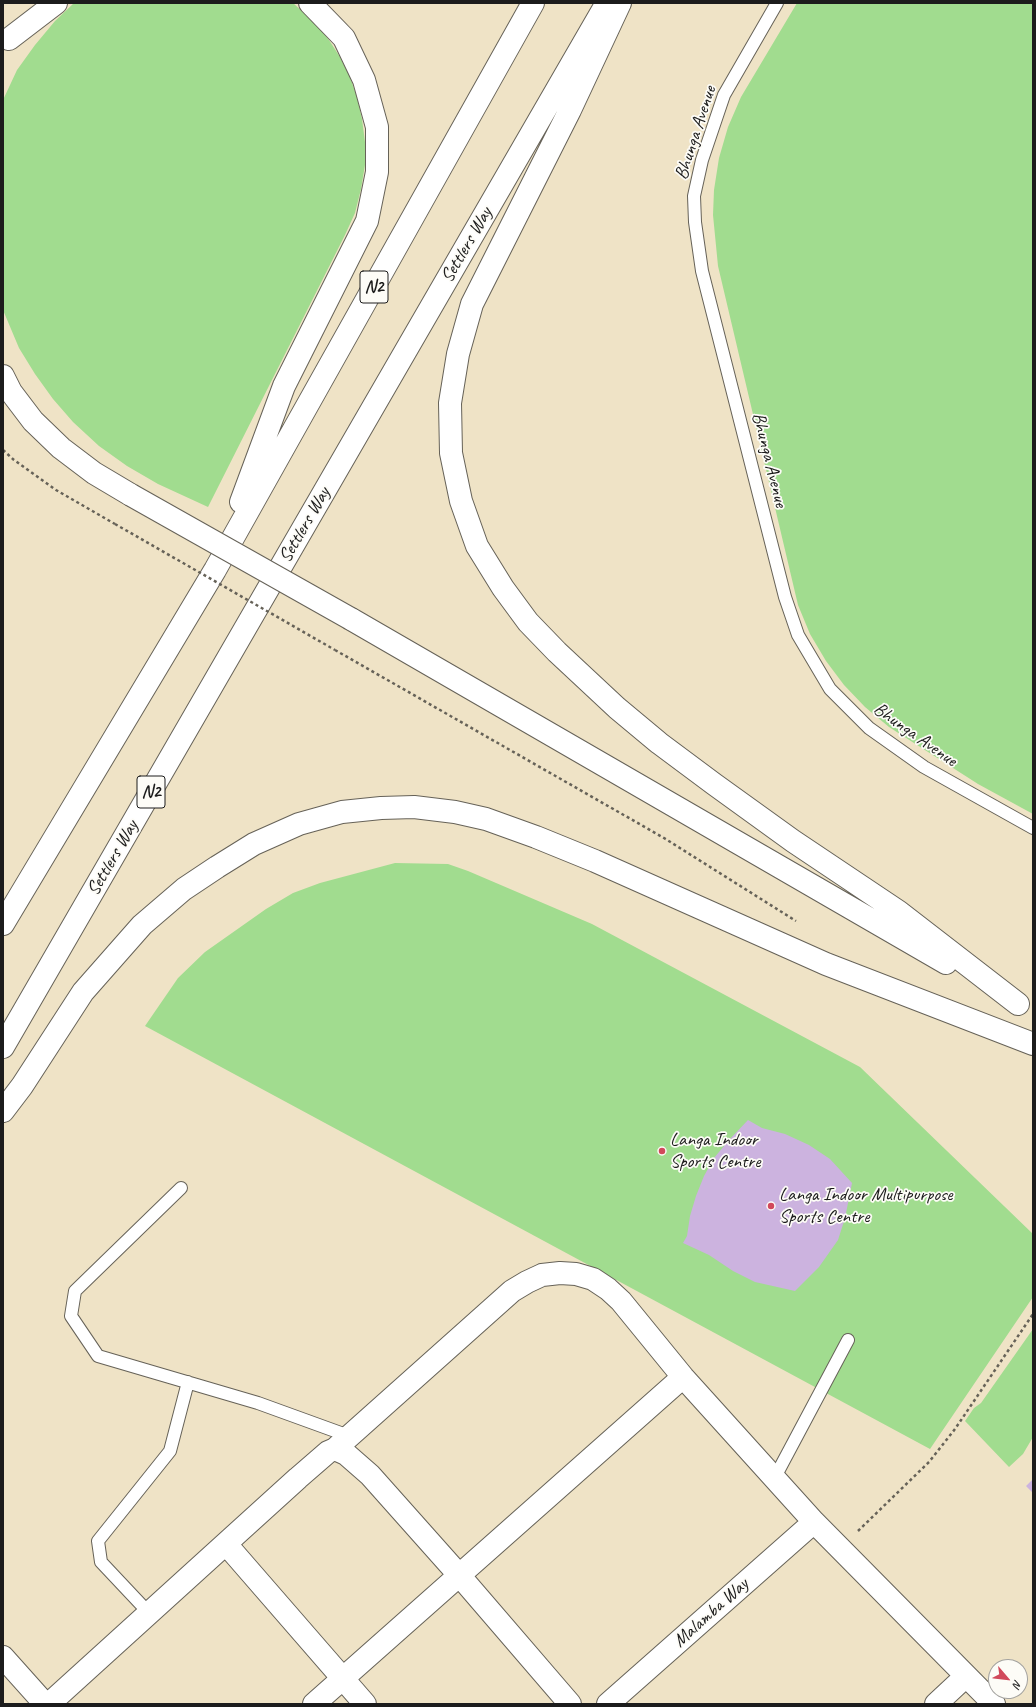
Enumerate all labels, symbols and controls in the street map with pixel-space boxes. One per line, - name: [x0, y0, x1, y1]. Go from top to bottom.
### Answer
- street label: Bhunga Avenue: [670, 83, 722, 183]
- street label: Settlers Way: [436, 203, 498, 287]
- road number: N2: [360, 271, 388, 303]
- street label: Bhunga Avenue: [746, 410, 792, 510]
- street label: Settlers Way: [274, 483, 336, 567]
- street label: Bhunga Avenue: [869, 698, 961, 772]
- road number: N2: [137, 776, 165, 808]
- street label: Settlers Way: [82, 816, 144, 900]
- place label: Langa Indoor Sports Centre: [670, 1129, 760, 1173]
- marker: Langa Indoor Sports Centre: [657, 1146, 667, 1156]
- place label: Langa Indoor Multipurpose Sports Centre: [779, 1184, 953, 1228]
- marker: Langa Indoor Multipurpose Sports Centre: [766, 1201, 776, 1211]
- street label: Malamba Way: [669, 1573, 753, 1653]
- north arrow: [988, 1659, 1028, 1699]
- text: N: [1010, 1678, 1025, 1690]

